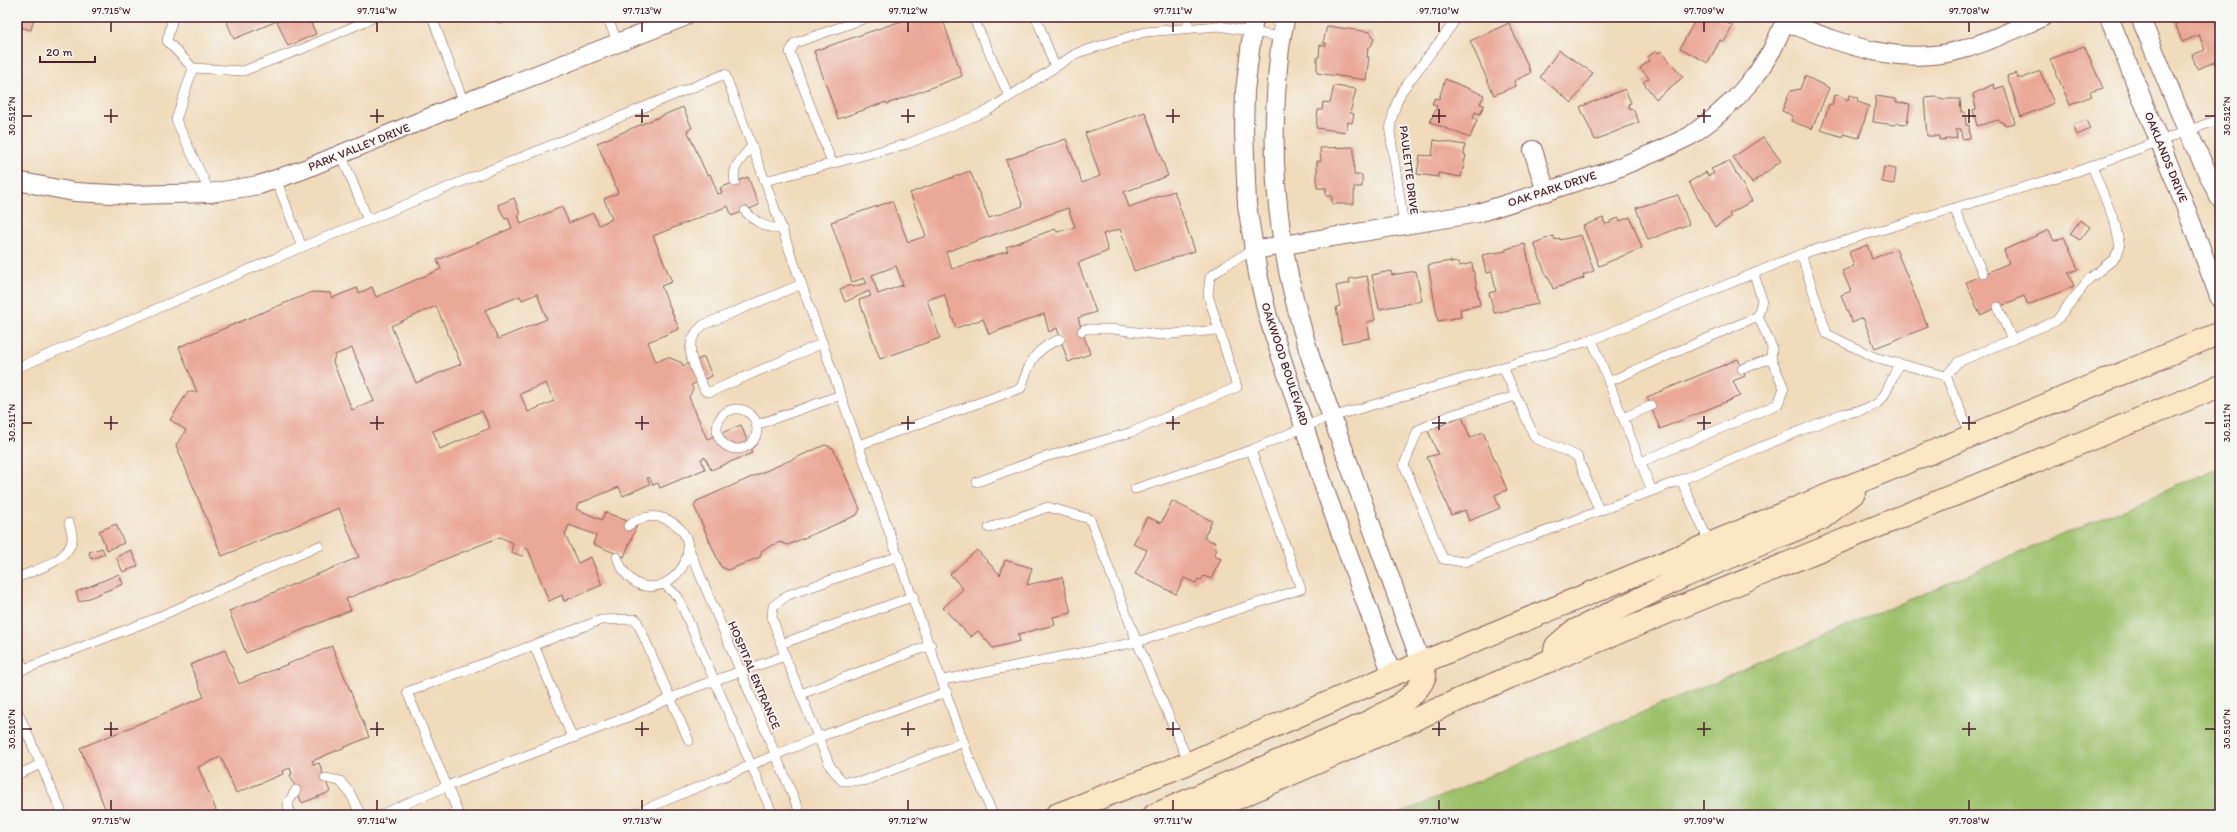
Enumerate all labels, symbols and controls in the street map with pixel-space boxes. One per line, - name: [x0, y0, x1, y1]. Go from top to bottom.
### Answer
- text: 97.715°W: [92, 4, 131, 17]
- text: 97.714°W: [357, 4, 397, 17]
- text: 97.713°W: [622, 4, 662, 17]
- text: 97.712°W: [888, 4, 928, 17]
- text: 97.711°W: [1154, 4, 1193, 17]
- text: 97.710°W: [1419, 4, 1459, 17]
- text: 97.709°W: [1684, 4, 1725, 17]
- text: 97.708°W: [1949, 4, 1990, 17]
- scale bar: [40, 38, 95, 64]
- text: 20 m: [46, 45, 73, 59]
- text: 30.512°N: [5, 96, 18, 135]
- text: 30.512°N: [2220, 96, 2233, 135]
- street label: OAKLANDS DRIVE: [2141, 110, 2191, 205]
- street label: PARK VALLEY DRIVE: [306, 120, 412, 174]
- street label: PAULETTE DRIVE: [1397, 125, 1421, 216]
- street label: OAK PARK DRIVE: [1506, 168, 1598, 210]
- street label: OAKWOOD BOULEVARD: [1258, 301, 1312, 428]
- text: 30.511°N: [5, 404, 18, 442]
- text: 30.511°N: [2220, 404, 2233, 442]
- street label: HOSPITAL ENTRANCE: [725, 619, 783, 731]
- text: 30.510°N: [5, 709, 18, 749]
- text: 30.510°N: [2220, 709, 2233, 749]
- text: 97.715°W: [92, 814, 131, 827]
- text: 97.714°W: [357, 814, 397, 827]
- text: 97.713°W: [622, 814, 662, 827]
- text: 97.712°W: [888, 814, 928, 827]
- text: 97.711°W: [1154, 814, 1193, 827]
- text: 97.710°W: [1419, 814, 1459, 827]
- text: 97.709°W: [1684, 814, 1725, 827]
- text: 97.708°W: [1949, 814, 1990, 827]

